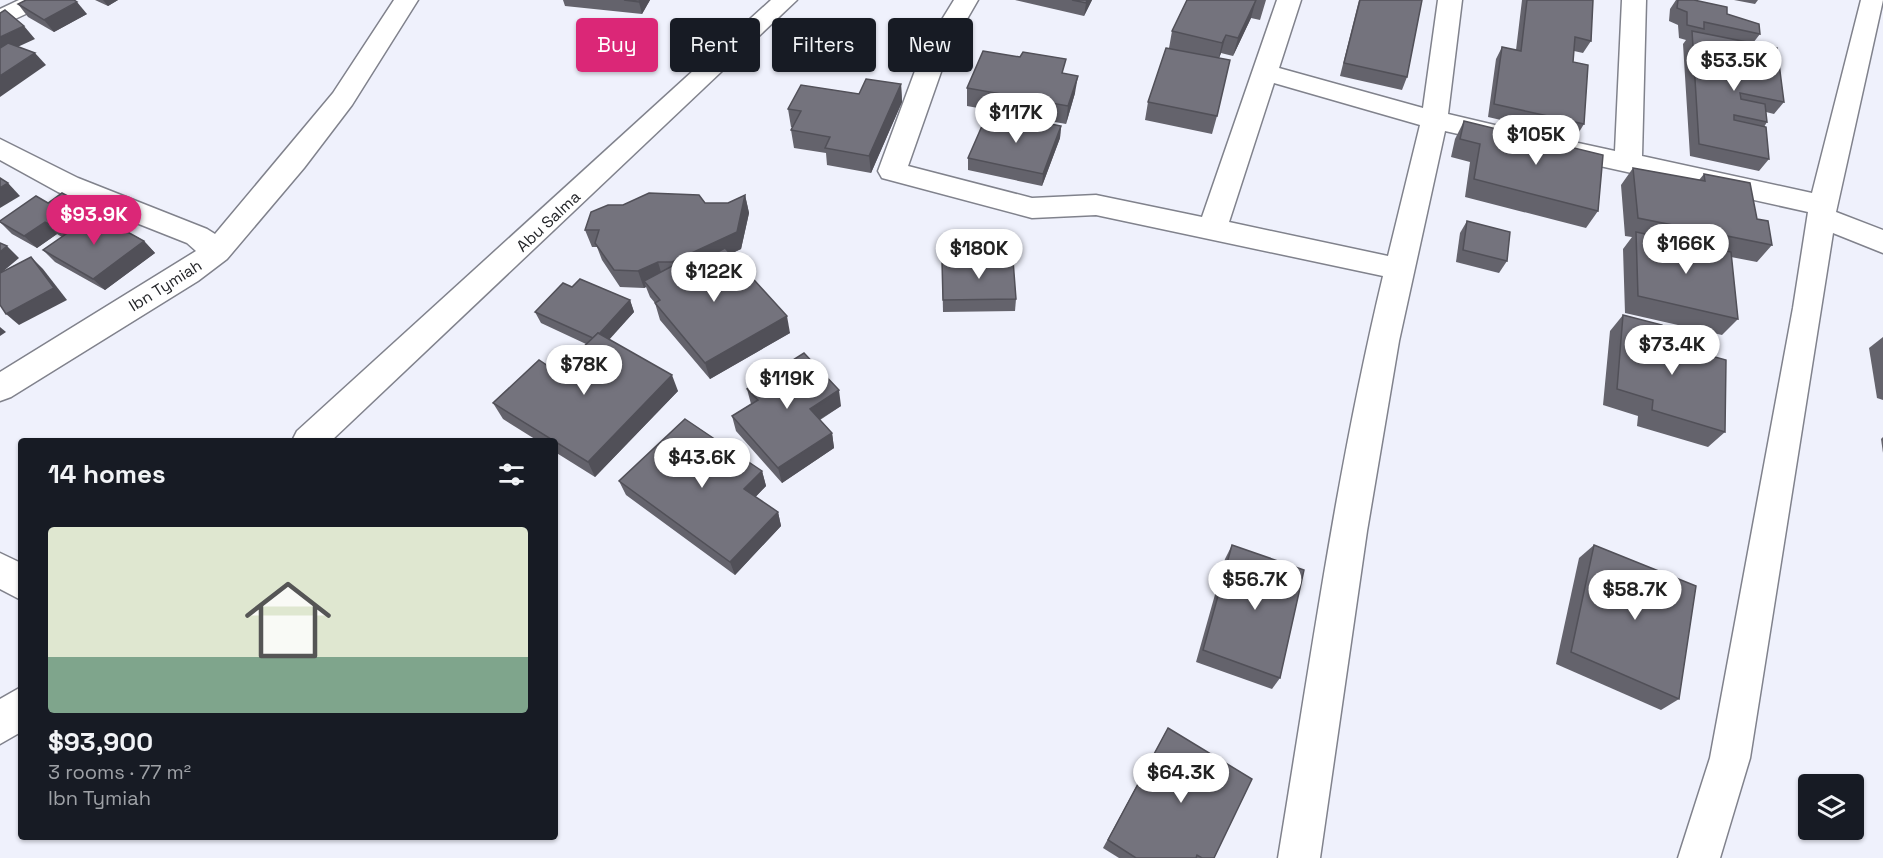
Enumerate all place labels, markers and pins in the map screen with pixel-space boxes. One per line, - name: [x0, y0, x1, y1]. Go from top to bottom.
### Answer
- pin: $53.5K: [1685, 41, 1783, 92]
- pin: $117K: [974, 93, 1058, 144]
- pin: $105K: [1494, 115, 1578, 166]
- pin: $93.9K: [45, 195, 143, 246]
- pin: $166K: [1644, 224, 1728, 275]
- pin: $180K: [937, 229, 1021, 280]
- pin: $122K: [672, 252, 756, 303]
- pin: $73.4K: [1623, 325, 1721, 376]
- pin: $78K: [548, 345, 620, 396]
- pin: $119K: [745, 359, 829, 410]
- pin: $43.6K: [653, 438, 751, 489]
- pin: $56.7K: [1206, 560, 1304, 611]
- pin: $58.7K: [1586, 570, 1684, 621]
- pin: $64.3K: [1132, 753, 1230, 804]

